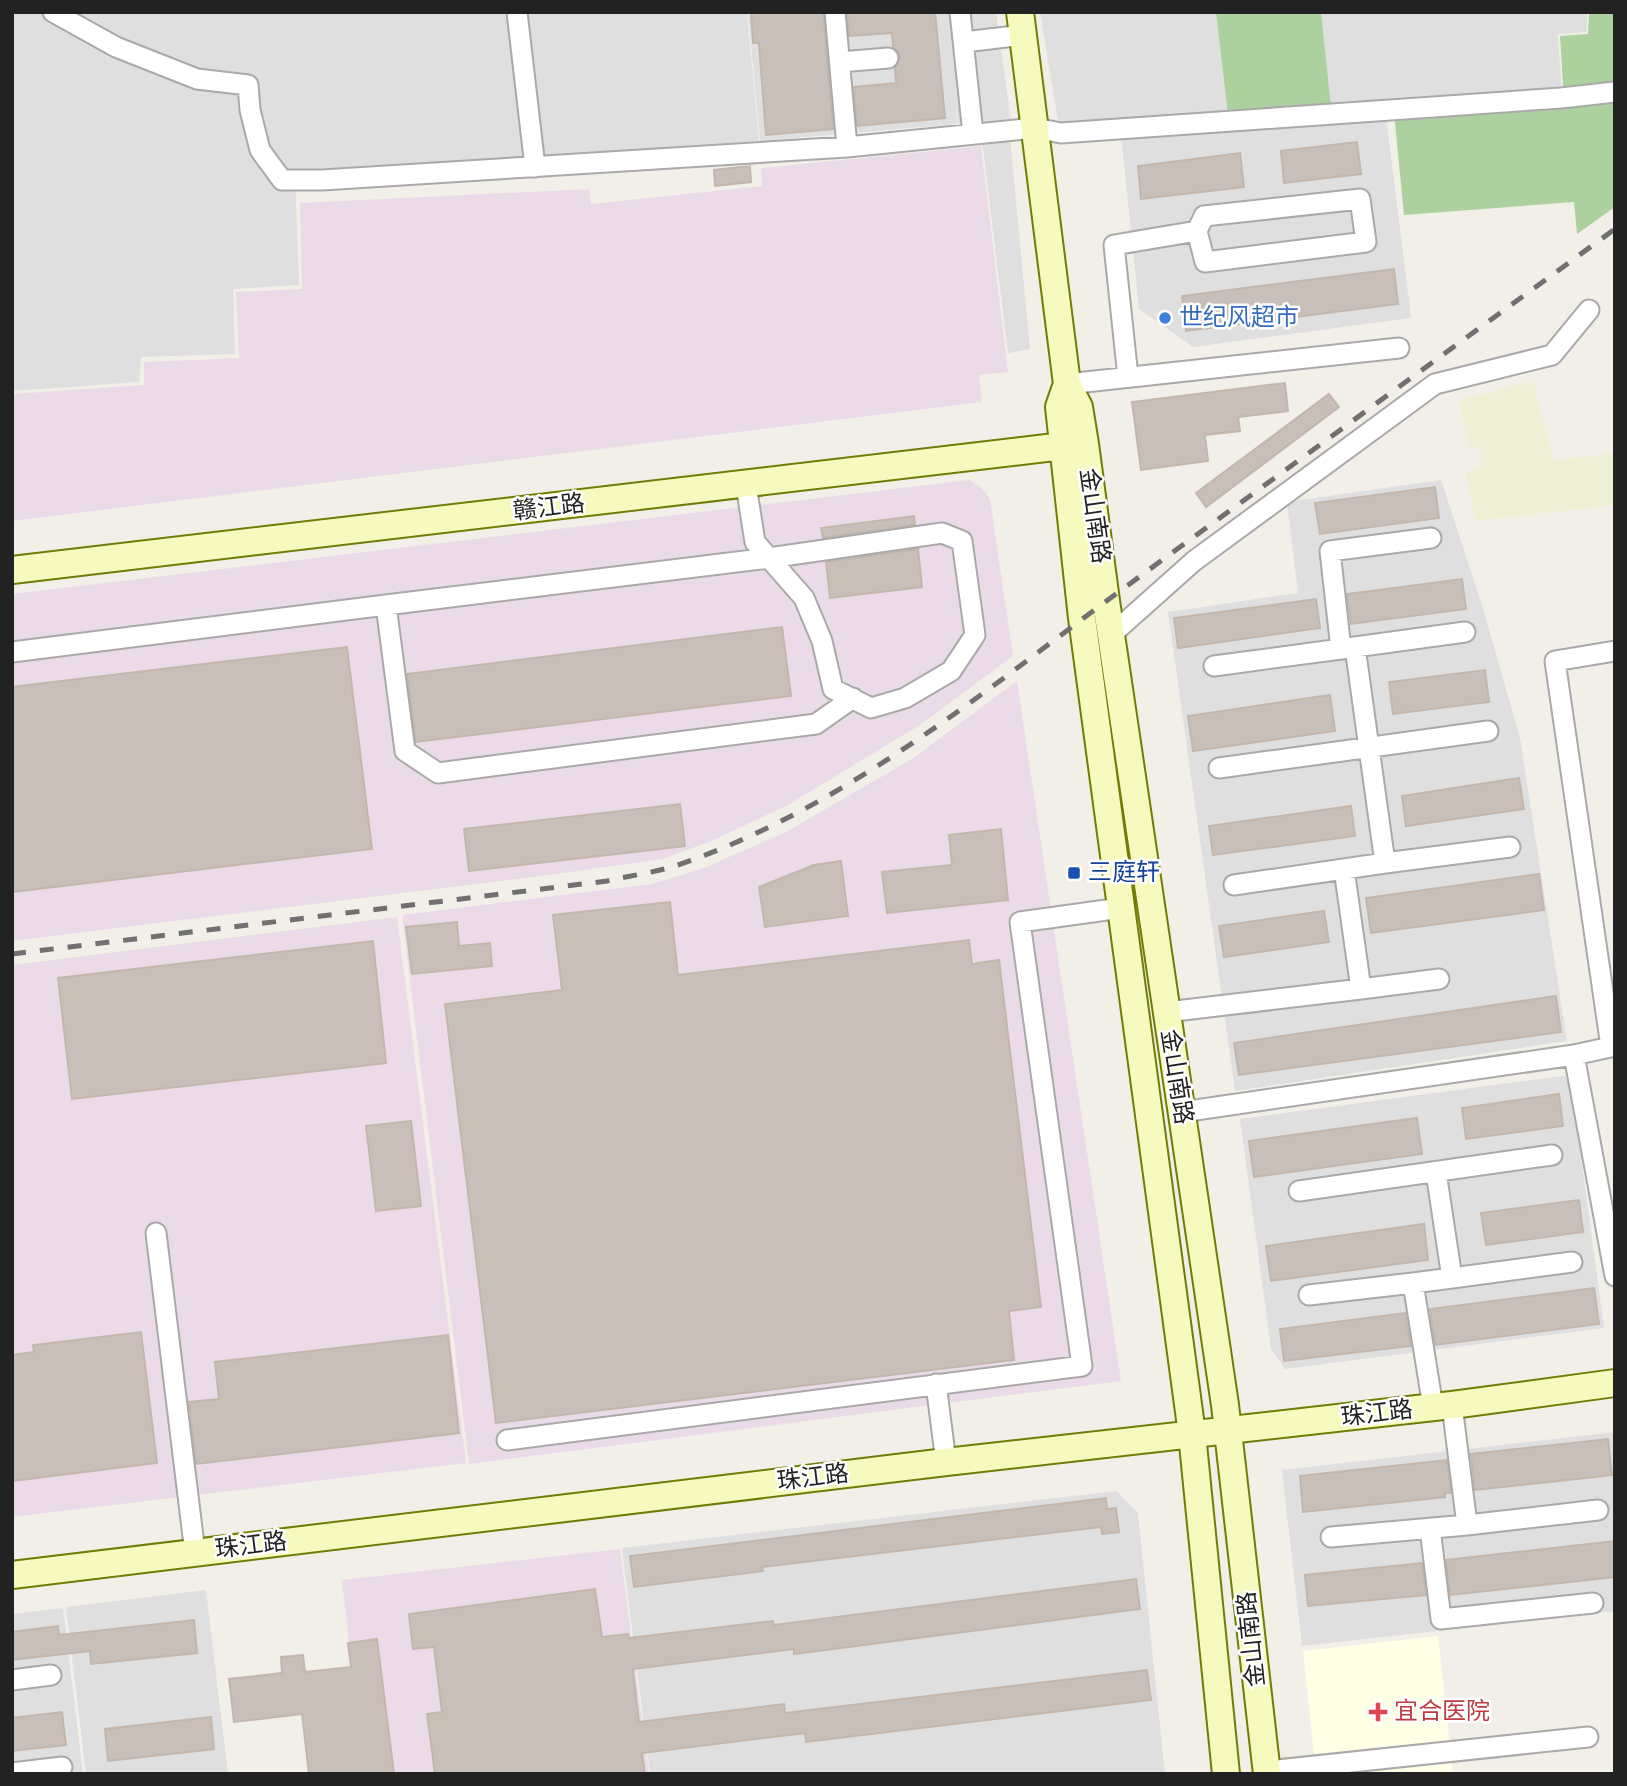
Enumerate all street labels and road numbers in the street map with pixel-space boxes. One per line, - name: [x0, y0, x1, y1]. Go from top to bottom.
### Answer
- street label: 金山南路: [1075, 467, 1115, 565]
- street label: 赣江路: [512, 490, 586, 524]
- street label: 金山南路: [1157, 1027, 1197, 1126]
- street label: 珠江路: [1340, 1396, 1414, 1430]
- street label: 珠江路: [776, 1460, 850, 1494]
- street label: 珠江路: [214, 1528, 288, 1562]
- street label: 金山南路: [1233, 1590, 1269, 1688]

